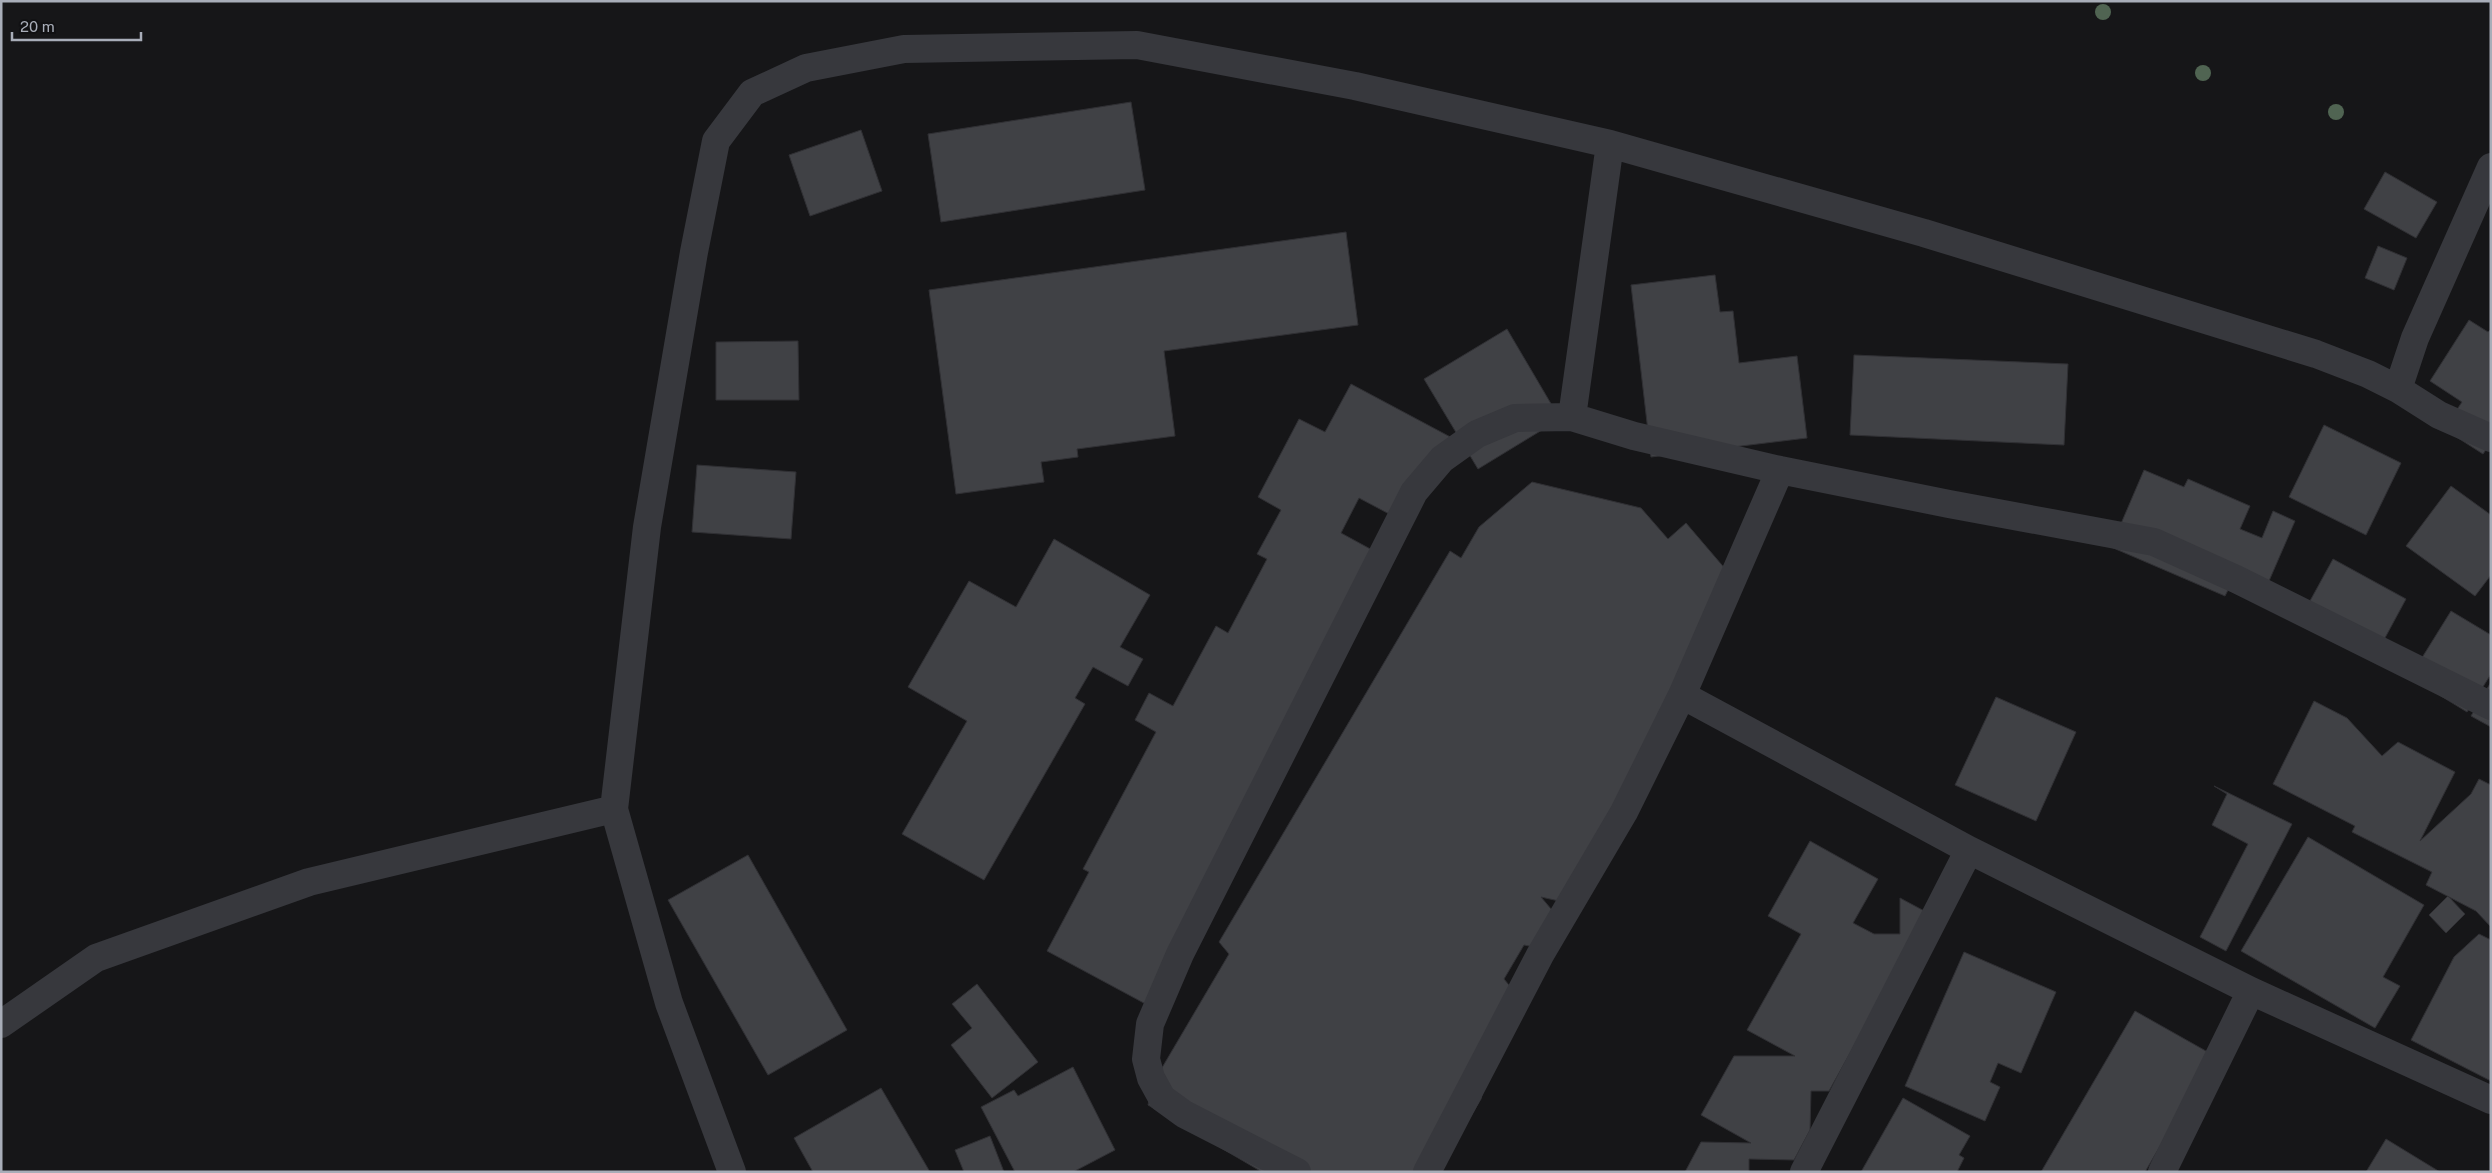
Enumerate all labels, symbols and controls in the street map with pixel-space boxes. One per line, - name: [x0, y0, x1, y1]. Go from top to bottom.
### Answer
- scale bar: [12, 10, 141, 42]
- text: 20 m: [20, 18, 55, 35]

